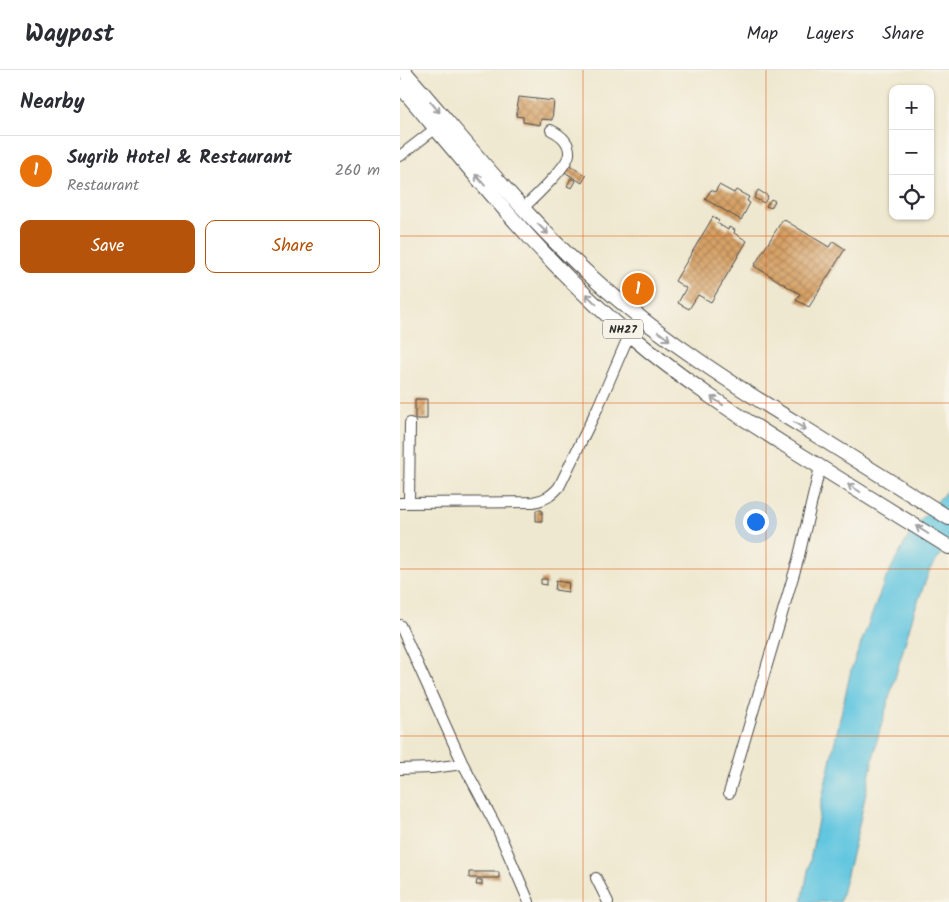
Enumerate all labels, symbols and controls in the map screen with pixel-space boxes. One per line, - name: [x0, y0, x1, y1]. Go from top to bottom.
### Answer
- text: Waypost: [25, 15, 114, 54]
- text: Map: [747, 20, 778, 49]
- text: Layers: [806, 20, 854, 49]
- text: Share: [882, 20, 924, 49]
- map controls: [889, 85, 934, 220]
- button: +: [889, 85, 934, 130]
- text: Nearby: [20, 86, 85, 119]
- one-way arrow: [429, 100, 440, 113]
- button: −: [889, 130, 934, 175]
- text: Sugrib Hotel & Restaurant: [67, 143, 292, 173]
- text: 1: [34, 158, 38, 183]
- text: 260 m: [335, 158, 380, 183]
- text: Restaurant: [67, 173, 139, 198]
- one-way arrow: [475, 174, 486, 187]
- button: locate: [889, 175, 934, 220]
- button: Save: [20, 220, 195, 273]
- button: Share: [205, 220, 380, 273]
- one-way arrow: [536, 223, 549, 235]
- pin: 1: [622, 270, 654, 308]
- one-way arrow: [585, 293, 597, 305]
- road number: NH27: [603, 320, 643, 338]
- one-way arrow: [657, 331, 670, 342]
- one-way arrow: [710, 396, 724, 406]
- one-way arrow: [792, 421, 806, 431]
- one-way arrow: [848, 483, 862, 493]
- your location: [743, 509, 769, 535]
- one-way arrow: [916, 525, 930, 535]

